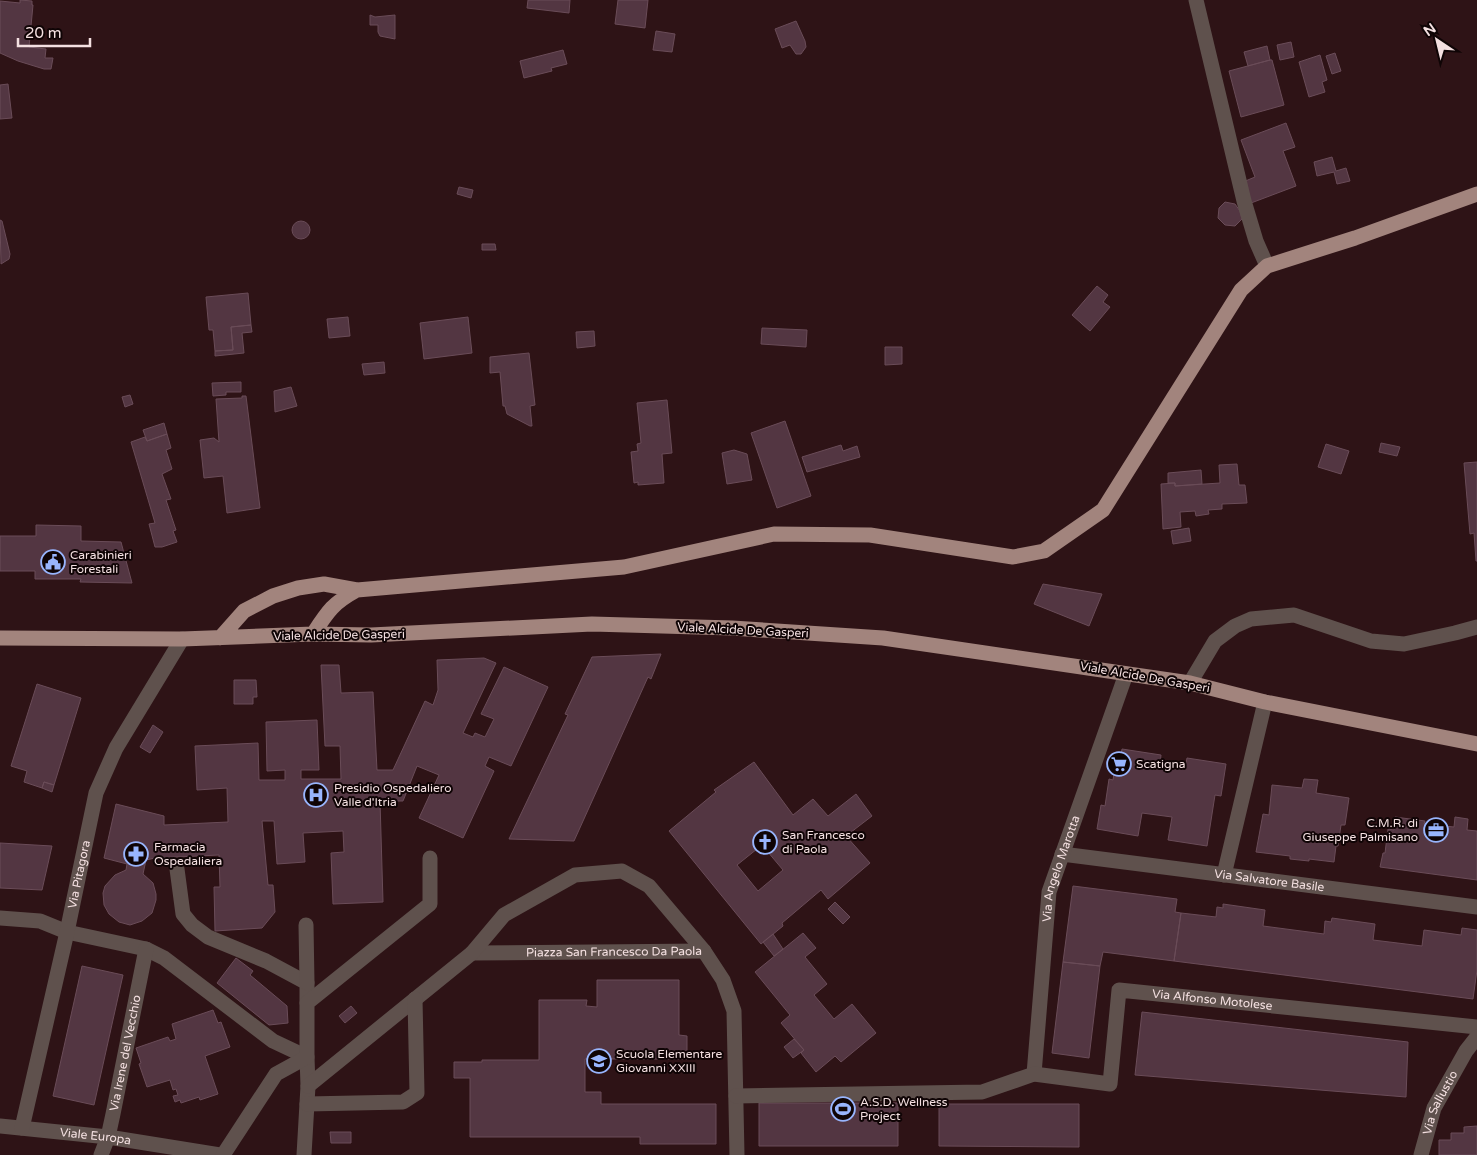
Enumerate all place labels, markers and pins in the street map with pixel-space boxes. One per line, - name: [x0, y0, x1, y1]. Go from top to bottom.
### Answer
- place label: Carabinieri Forestali: [70, 548, 132, 576]
- public building icon: Carabinieri Forestali: [40, 549, 66, 575]
- supermarket icon: Scatigna: [1106, 751, 1132, 777]
- place label: Scatigna: [1136, 757, 1186, 771]
- place label: Presidio Ospedaliero Valle d'Itria: [334, 781, 452, 809]
- hospital icon: Presidio Ospedaliero Valle d'Itria: [303, 782, 329, 808]
- place label: C.M.R. di Giuseppe Palmisano: [1302, 816, 1418, 844]
- office icon: C.M.R. di Giuseppe Palmisano: [1423, 817, 1449, 843]
- place label: San Francesco di Paola: [782, 828, 865, 856]
- church icon: San Francesco di Paola: [752, 829, 778, 855]
- place label: Farmacia Ospedaliera: [154, 840, 222, 868]
- pharmacy icon: Farmacia Ospedaliera: [123, 841, 149, 867]
- place label: Scuola Elementare Giovanni XXIII: [616, 1047, 722, 1075]
- school or university icon: Scuola Elementare Giovanni XXIII: [586, 1048, 612, 1074]
- place label: A.S.D. Wellness Project: [860, 1095, 948, 1123]
- sports icon: A.S.D. Wellness Project: [830, 1096, 856, 1122]

